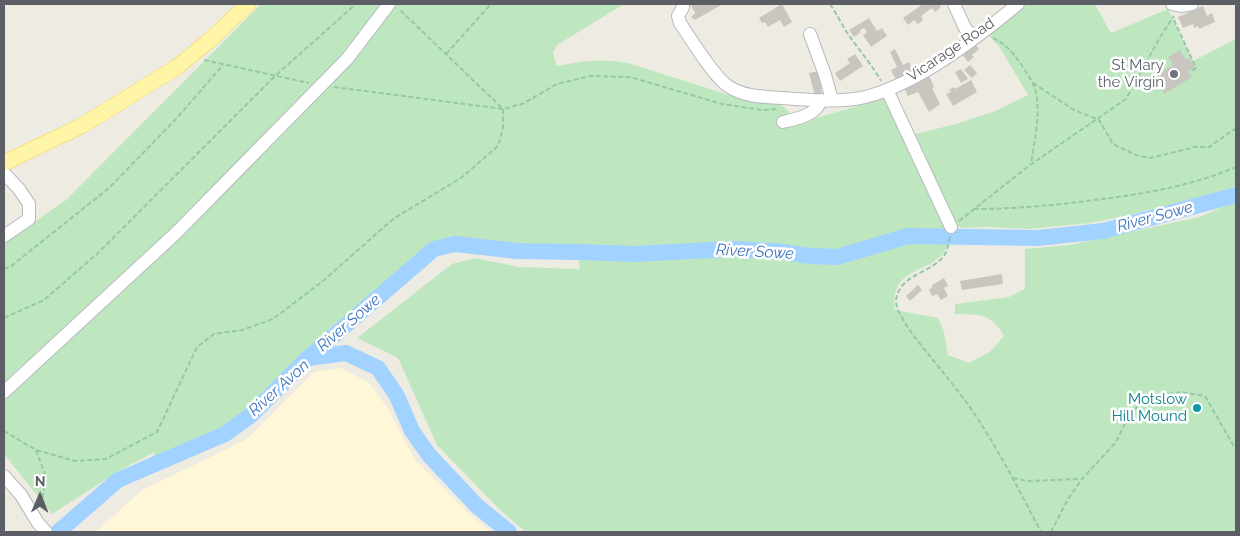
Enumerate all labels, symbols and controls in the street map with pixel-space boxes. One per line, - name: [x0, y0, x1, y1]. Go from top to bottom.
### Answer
- street label: Vicarage Road: [904, 14, 998, 86]
- place label: St Mary the Virgin: [1098, 56, 1164, 91]
- marker: St Mary the Virgin: [1168, 68, 1180, 80]
- water label: River Sowe: [1115, 198, 1195, 236]
- water label: River Sowe: [716, 240, 794, 264]
- water label: River Sowe: [313, 290, 385, 356]
- water label: River Avon: [245, 356, 313, 420]
- place label: Motslow Hill Mound: [1112, 390, 1187, 425]
- marker: Motslow Hill Mound: [1191, 402, 1203, 414]
- north arrow: [15, 471, 65, 521]
- text: N: [35, 473, 46, 489]

